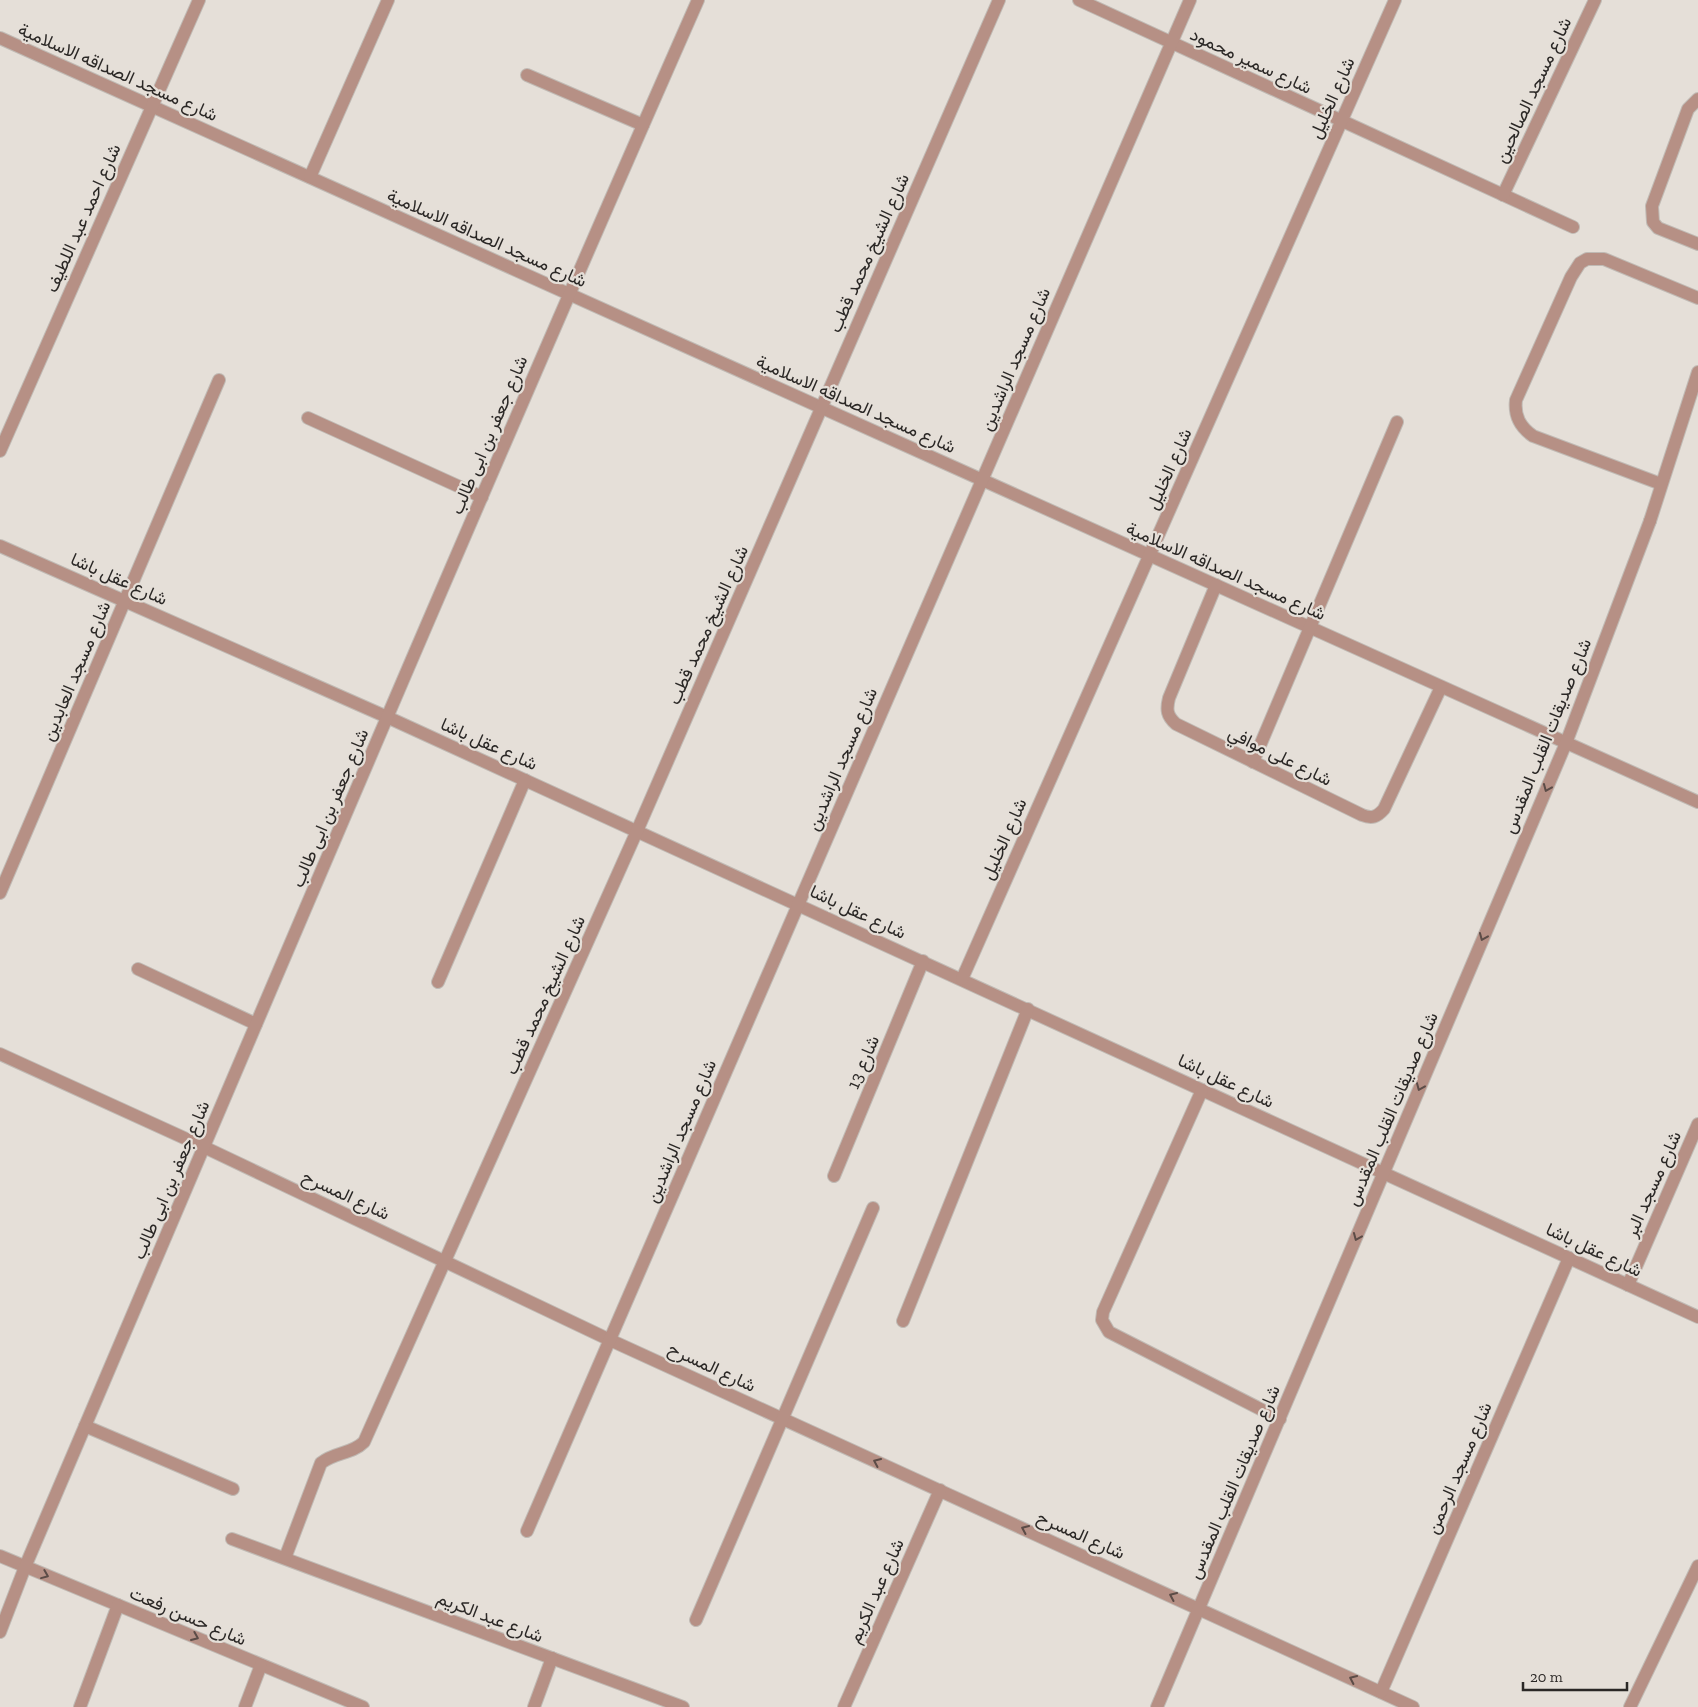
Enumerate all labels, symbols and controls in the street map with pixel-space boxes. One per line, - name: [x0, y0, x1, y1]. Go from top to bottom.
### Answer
- street label: شارع مسجد الصالحين: [1490, 14, 1577, 167]
- street label: شارع مسجد الصداقه الاسلامية: [14, 18, 221, 127]
- street label: شارع سمير محمود: [1186, 23, 1315, 100]
- street label: شارع الخليل: [1304, 54, 1361, 143]
- street label: شارع احمد عبد اللطيف: [40, 140, 127, 296]
- street label: شارع الشيخ محمد قطب: [824, 170, 915, 336]
- street label: شارع مسجد الصداقه الاسلامية: [383, 184, 590, 293]
- street label: شارع مسجد الراشدين: [975, 284, 1056, 434]
- street label: شارع مسجد الصداقه الاسلامية: [752, 350, 959, 459]
- street label: شارع جعفر بن ابى طالب: [446, 352, 533, 518]
- street label: شارع الخليل: [1141, 425, 1198, 514]
- street label: شارع مسجد الصداقه الاسلامية: [1122, 517, 1329, 626]
- street label: شارع الشيخ محمد قطب: [663, 542, 754, 708]
- street label: شارع عقل باشا: [67, 548, 171, 611]
- street label: شارع مسجد العابدين: [37, 598, 116, 744]
- street label: شارع صديقات القلب المقدس: [1498, 635, 1597, 837]
- street label: شارع مسجد الراشدين: [802, 684, 883, 834]
- street label: شارع عقل باشا: [437, 713, 541, 776]
- street label: شارع على موافي: [1223, 721, 1336, 794]
- street label: شارع جعفر بن ابى طالب: [287, 725, 374, 891]
- one-way arrow: [1542, 783, 1553, 792]
- street label: شارع الخليل: [976, 795, 1033, 884]
- street label: شارع عقل باشا: [806, 880, 910, 945]
- street label: شارع الشيخ محمد قطب: [500, 912, 591, 1078]
- one-way arrow: [1479, 932, 1490, 941]
- street label: شارع صديقات القلب المقدس: [1341, 1009, 1444, 1210]
- street label: شارع 13: [842, 1032, 885, 1092]
- street label: شارع عقل باشا: [1174, 1049, 1278, 1114]
- street label: شارع مسجد الراشدين: [641, 1056, 722, 1206]
- one-way arrow: [1416, 1082, 1426, 1091]
- street label: شارع جعفر بن ابى طالب: [128, 1097, 215, 1263]
- street label: شارع مسجد البر: [1619, 1128, 1687, 1242]
- street label: شارع المسرح: [298, 1165, 393, 1226]
- street label: شارع عقل باشا: [1542, 1218, 1646, 1283]
- one-way arrow: [1352, 1232, 1363, 1241]
- street label: شارع المسرح: [664, 1337, 759, 1398]
- street label: شارع صديقات القلب المقدس: [1183, 1382, 1286, 1583]
- street label: شارع مسجد الرحمن: [1421, 1399, 1498, 1538]
- one-way arrow: [873, 1457, 882, 1468]
- street label: شارع المسرح: [1033, 1506, 1128, 1565]
- one-way arrow: [1021, 1524, 1030, 1535]
- street label: شارع عبد الكريم: [843, 1535, 910, 1647]
- one-way arrow: [40, 1569, 49, 1579]
- street label: شارع حسن رفعت: [126, 1581, 250, 1651]
- street label: شارع عبد الكريم: [433, 1587, 546, 1648]
- one-way arrow: [1169, 1592, 1178, 1602]
- one-way arrow: [190, 1631, 199, 1642]
- scale bar: [1523, 1660, 1627, 1692]
- text: 20 m: [1530, 1668, 1563, 1686]
- one-way arrow: [1349, 1675, 1358, 1685]

